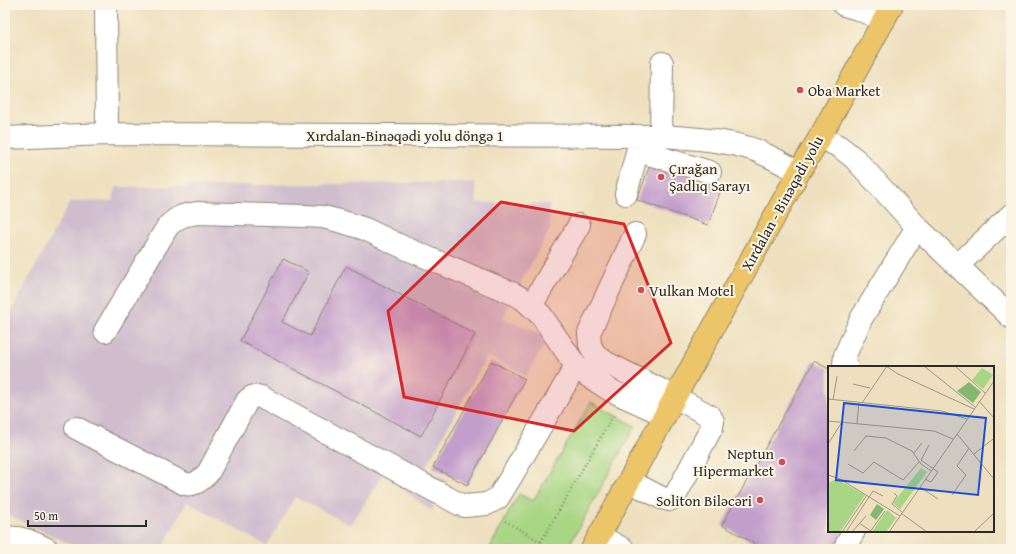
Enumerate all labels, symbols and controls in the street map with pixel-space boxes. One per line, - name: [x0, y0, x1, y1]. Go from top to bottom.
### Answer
- place label: Oba Market: [808, 80, 881, 101]
- marker: Oba Market: [795, 85, 805, 95]
- street label: Xırdalan-Binəqədi yolu döngə 1: [306, 125, 504, 146]
- street label: Xırdalan - Binəqədi yolu: [736, 131, 828, 274]
- place label: Çırağan Şadlıq Sarayı: [669, 158, 750, 196]
- marker: Çırağan Şadlıq Sarayı: [656, 172, 666, 182]
- place label: Vulkan Motel: [649, 280, 734, 301]
- marker: Vulkan Motel: [636, 285, 646, 295]
- inset map: [828, 366, 994, 532]
- place label: Neptun Hipermarket: [693, 443, 775, 481]
- marker: Neptun Hipermarket: [777, 457, 787, 467]
- place label: Soliton Biləcəri: [656, 490, 752, 511]
- marker: Soliton Biləcəri: [755, 495, 765, 505]
- scale bar: [28, 502, 146, 528]
- text: 50 m: [34, 507, 58, 524]

